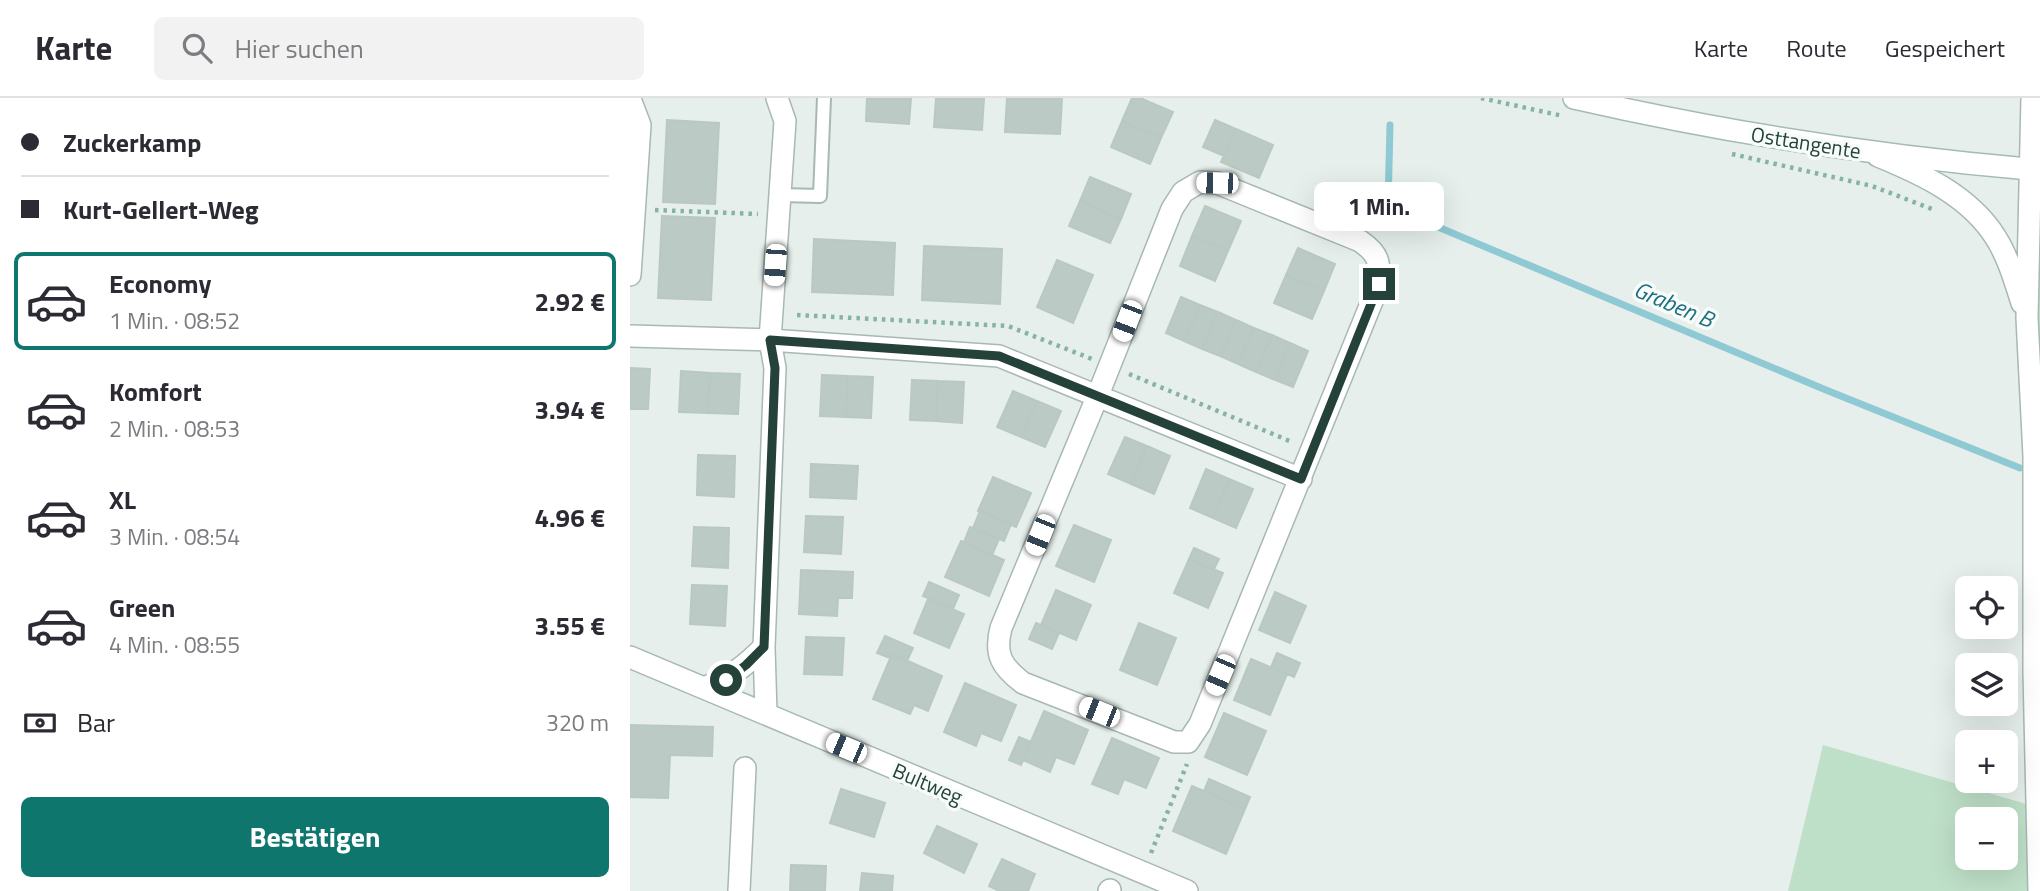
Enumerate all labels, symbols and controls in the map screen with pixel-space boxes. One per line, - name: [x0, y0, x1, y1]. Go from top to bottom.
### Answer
- search box: [154, 17, 644, 80]
- text: Karte: [35, 23, 112, 73]
- icon: search: [178, 29, 216, 67]
- text: Hier suchen: [234, 29, 364, 68]
- text: Karte: [1694, 30, 1748, 66]
- text: Route: [1786, 30, 1847, 66]
- text: Gespeichert: [1885, 30, 2005, 66]
- street label: Osttangente: [1749, 118, 1863, 166]
- text: Zuckerkamp: [63, 123, 201, 162]
- car: [1196, 172, 1239, 194]
- callout: 1 Min.: [1314, 183, 1444, 232]
- text: 1 Min.: [1348, 189, 1410, 224]
- text: Kurt-Gellert-Weg: [63, 190, 259, 229]
- car: [764, 243, 787, 287]
- text: Economy: [109, 264, 211, 303]
- route end: [1363, 268, 1395, 300]
- icon: car: [25, 270, 88, 333]
- water label: Graben B: [1629, 272, 1721, 337]
- text: 2.92 €: [534, 282, 605, 321]
- car: [1110, 298, 1145, 344]
- text: 1 Min. · 08:52: [109, 303, 240, 338]
- text: Komfort: [109, 372, 202, 411]
- icon: car: [25, 378, 88, 441]
- text: 3.94 €: [534, 390, 605, 429]
- text: 2 Min. · 08:53: [109, 411, 240, 446]
- text: XL: [109, 480, 136, 519]
- icon: car: [25, 486, 88, 549]
- text: 4.96 €: [534, 498, 605, 537]
- car: [1023, 512, 1058, 558]
- text: 3 Min. · 08:54: [109, 519, 240, 554]
- map controls: [1955, 576, 2018, 870]
- button: locate: [1955, 576, 2018, 639]
- text: Green: [109, 588, 175, 627]
- icon: car: [25, 594, 88, 657]
- text: 3.55 €: [534, 606, 605, 645]
- text: 4 Min. · 08:55: [109, 627, 240, 662]
- car: [1203, 652, 1238, 698]
- button: layers: [1955, 653, 2018, 716]
- route start: [710, 664, 742, 696]
- car: [1076, 694, 1123, 730]
- text: Bar: [77, 703, 115, 742]
- icon: cash: [21, 704, 59, 742]
- text: 320 m: [546, 705, 609, 740]
- car: [823, 730, 870, 766]
- button: +: [1955, 730, 2018, 793]
- street label: Bultweg: [888, 754, 968, 812]
- button: Bestätigen: [21, 797, 609, 877]
- button: −: [1955, 807, 2018, 870]

